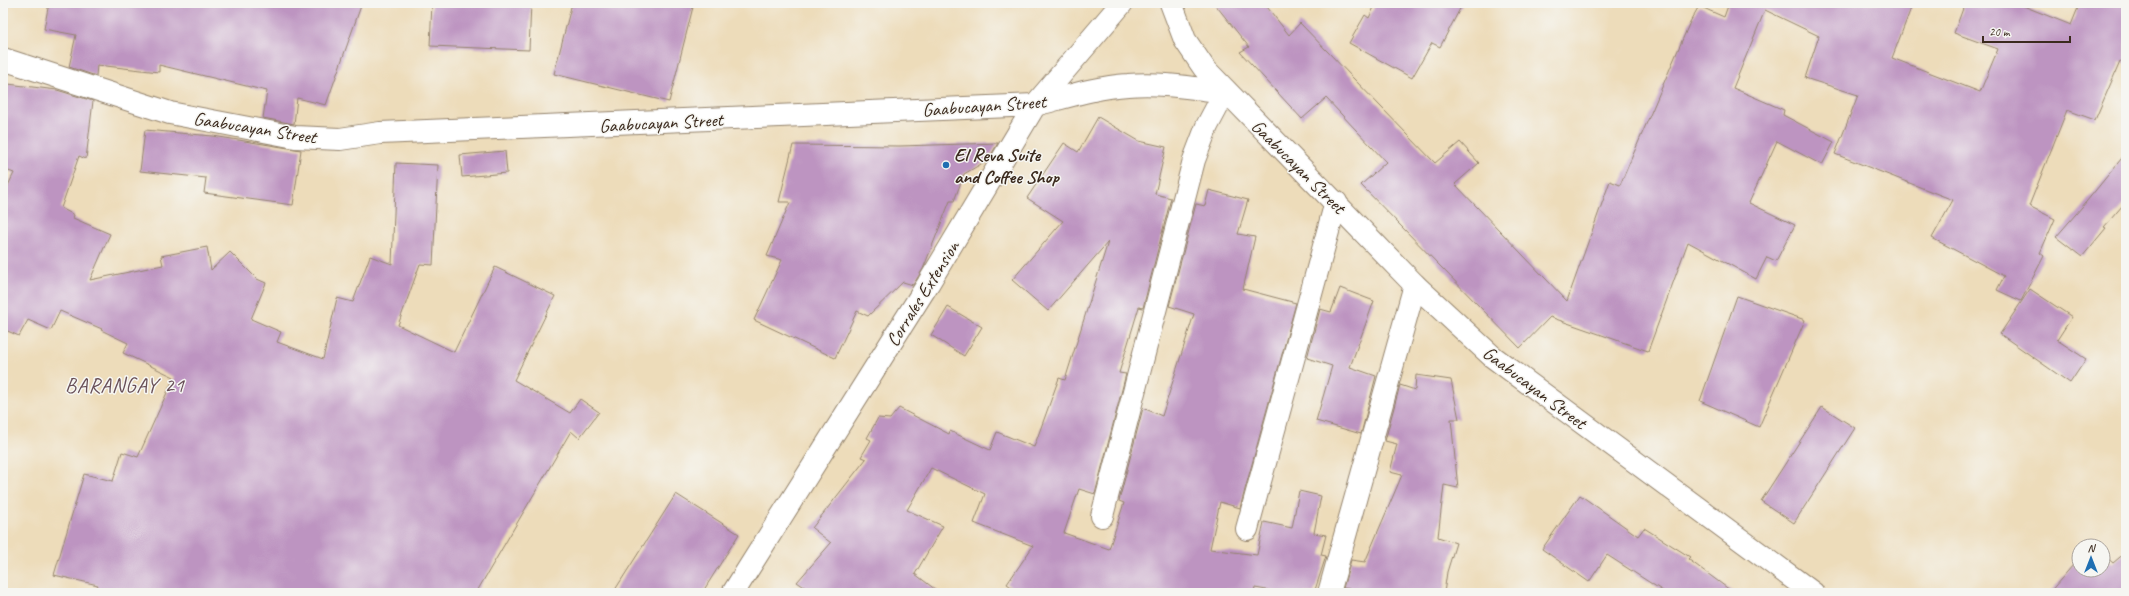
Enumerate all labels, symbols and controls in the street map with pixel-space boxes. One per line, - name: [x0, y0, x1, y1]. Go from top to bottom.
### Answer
- scale bar: [1983, 18, 2070, 44]
- text: 20 m: [1989, 24, 2011, 40]
- street label: Gaabucayan Street: [922, 90, 1048, 122]
- street label: Gaabucayan Street: [192, 106, 319, 150]
- street label: Gaabucayan Street: [599, 108, 725, 138]
- street label: Gaabucayan Street: [1246, 114, 1352, 220]
- place label: El Reva Suite and Coffee Shop: [954, 143, 1060, 189]
- marker: El Reva Suite and Coffee Shop: [941, 160, 951, 170]
- street label: Corrales Extension: [881, 235, 966, 351]
- street label: Gaabucayan Street: [1478, 341, 1592, 436]
- district label: BARANGAY 21: [65, 372, 186, 398]
- north arrow: [2071, 538, 2111, 578]
- text: N: [2088, 541, 2097, 555]

